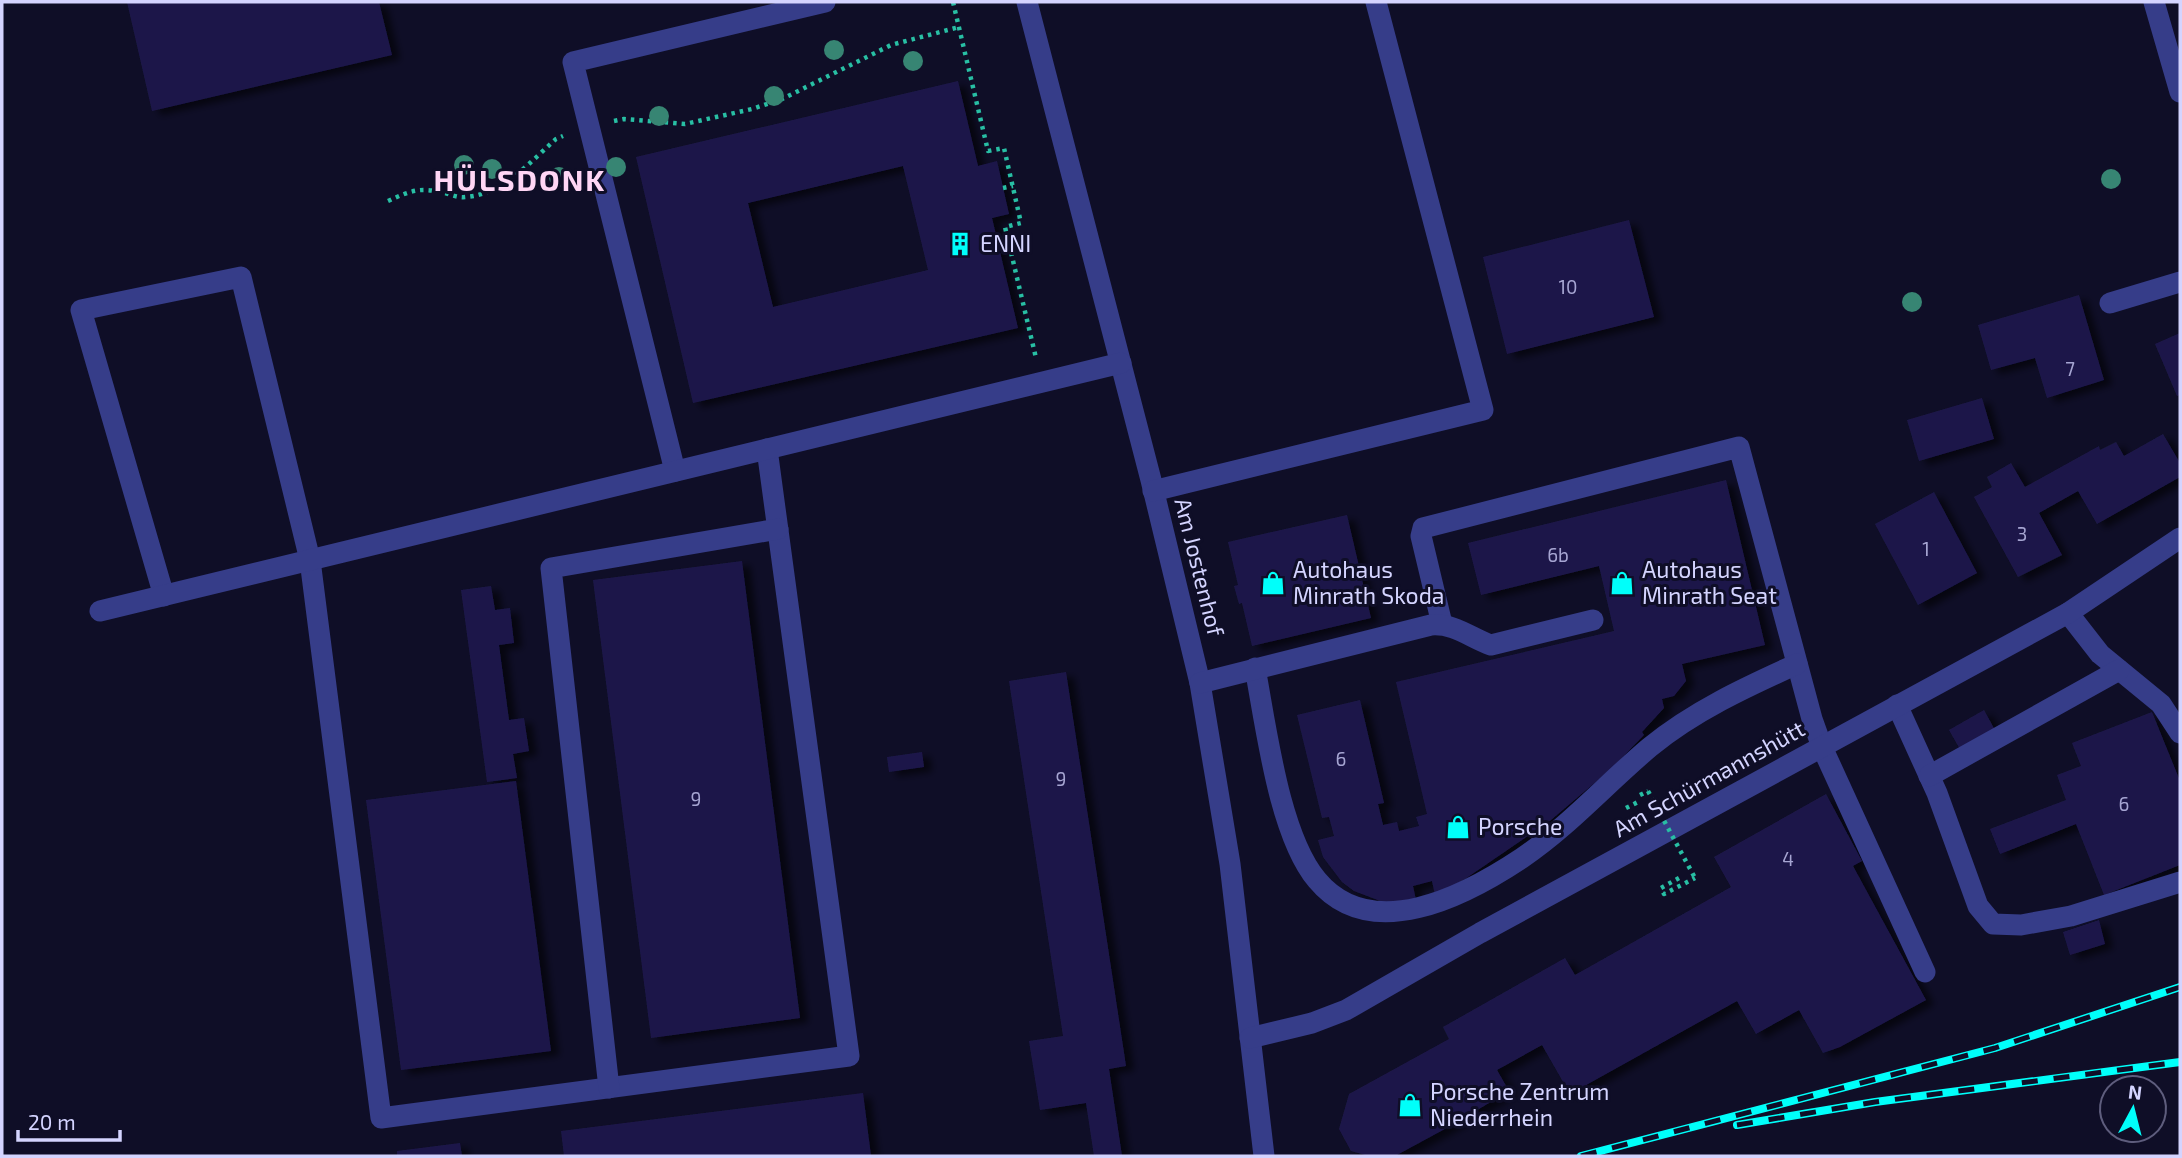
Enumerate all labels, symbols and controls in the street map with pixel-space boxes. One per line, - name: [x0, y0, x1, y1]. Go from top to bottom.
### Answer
- district label: HÜLSDONK: [434, 161, 606, 197]
- place label: ENNI: [980, 229, 1031, 257]
- building icon: ENNI: [946, 230, 974, 258]
- house number: 10: [1558, 275, 1578, 298]
- house number: 7: [2065, 357, 2075, 380]
- street label: Am Jostenhof: [1169, 495, 1231, 640]
- house number: 3: [2017, 522, 2027, 545]
- house number: 1: [1922, 537, 1930, 560]
- house number: 6b: [1547, 543, 1569, 566]
- place label: Autohaus Minrath Skoda: [1293, 555, 1444, 609]
- place label: Autohaus Minrath Seat: [1642, 555, 1777, 609]
- shop icon: Autohaus Minrath Skoda: [1259, 569, 1287, 597]
- shop icon: Autohaus Minrath Seat: [1608, 569, 1636, 597]
- street label: Am Schürmannshütt: [1608, 714, 1809, 842]
- house number: 6: [1336, 747, 1346, 770]
- house number: 9: [1056, 767, 1066, 790]
- house number: 9: [691, 787, 701, 810]
- house number: 6: [2119, 792, 2129, 815]
- place label: Porsche: [1478, 812, 1562, 840]
- shop icon: Porsche: [1444, 813, 1472, 841]
- house number: 4: [1782, 847, 1794, 870]
- north arrow: [2098, 1074, 2168, 1144]
- place label: Porsche Zentrum Niederrhein: [1430, 1077, 1609, 1131]
- text: N: [2127, 1079, 2143, 1104]
- shop icon: Porsche Zentrum Niederrhein: [1396, 1091, 1424, 1119]
- scale bar: [18, 1098, 119, 1142]
- text: 20 m: [28, 1109, 76, 1134]

